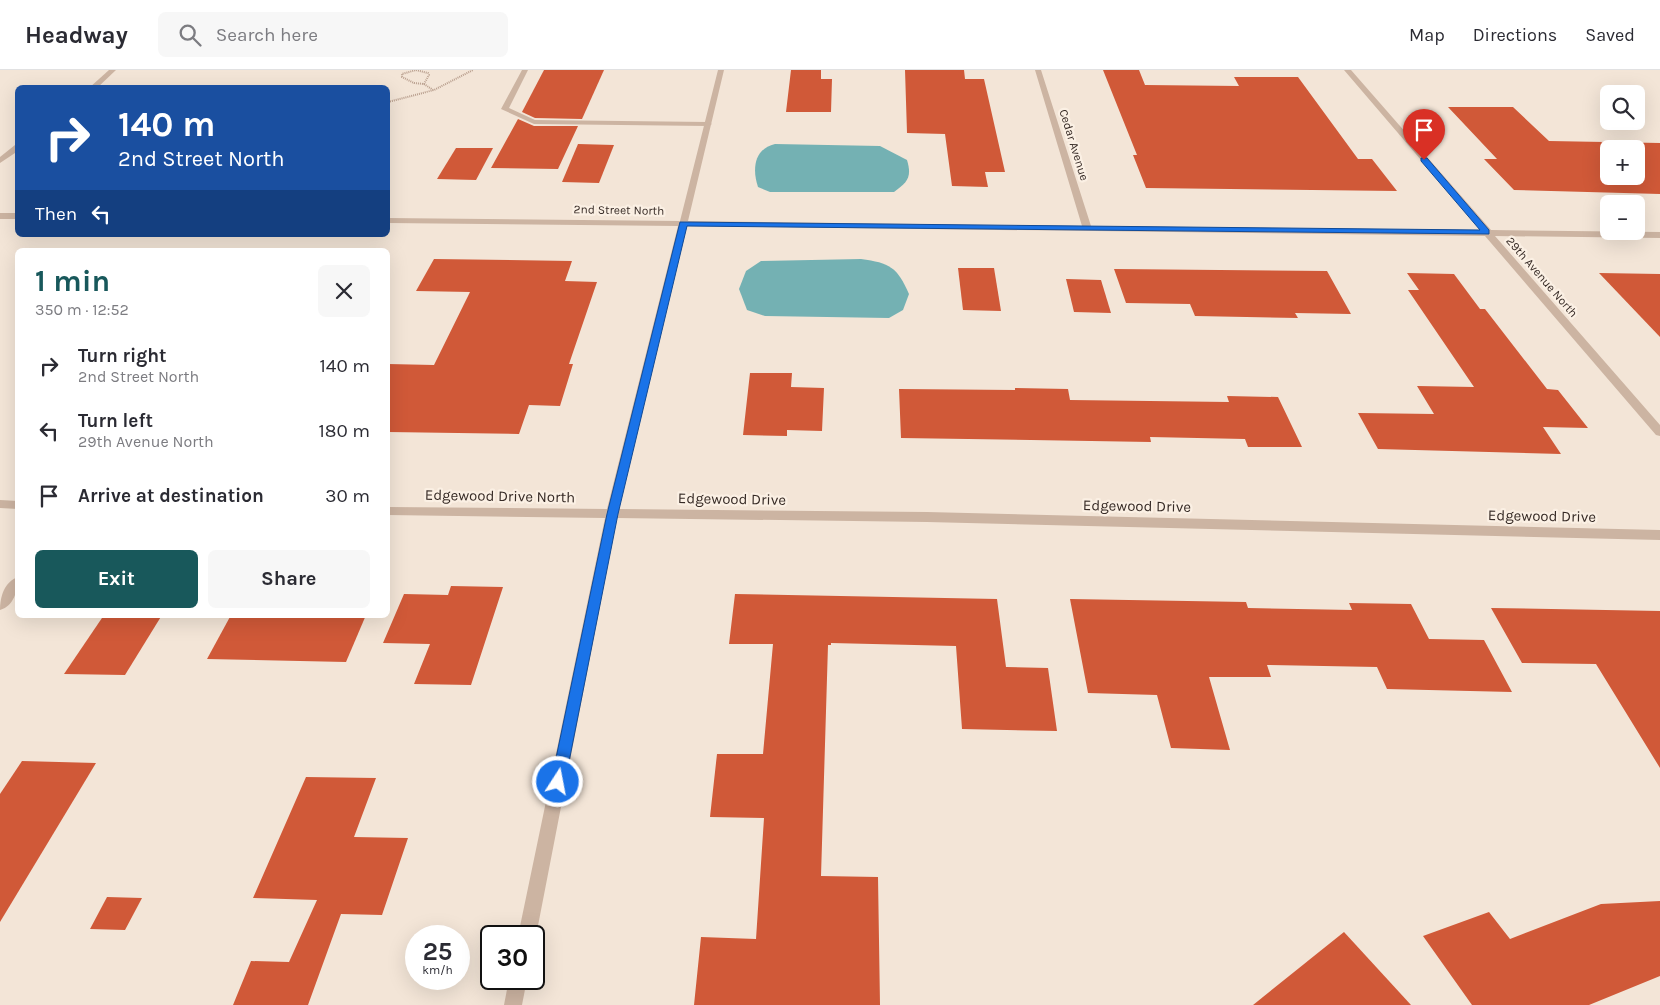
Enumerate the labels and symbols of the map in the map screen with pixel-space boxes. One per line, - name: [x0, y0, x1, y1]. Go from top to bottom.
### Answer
- street label: Cedar Avenue: [1056, 108, 1092, 182]
- pin: [1403, 109, 1445, 160]
- street label: 2nd Street North: [573, 202, 665, 218]
- street label: 29th Avenue North: [1503, 234, 1581, 320]
- street label: Edgewood Drive North: [425, 486, 575, 506]
- street label: Edgewood Drive: [678, 489, 786, 509]
- street label: Edgewood Drive: [1083, 496, 1191, 516]
- street label: Edgewood Drive: [1488, 506, 1596, 526]
- position arrow: [531, 755, 583, 807]
- speed limit sign: 30: [480, 925, 545, 990]

